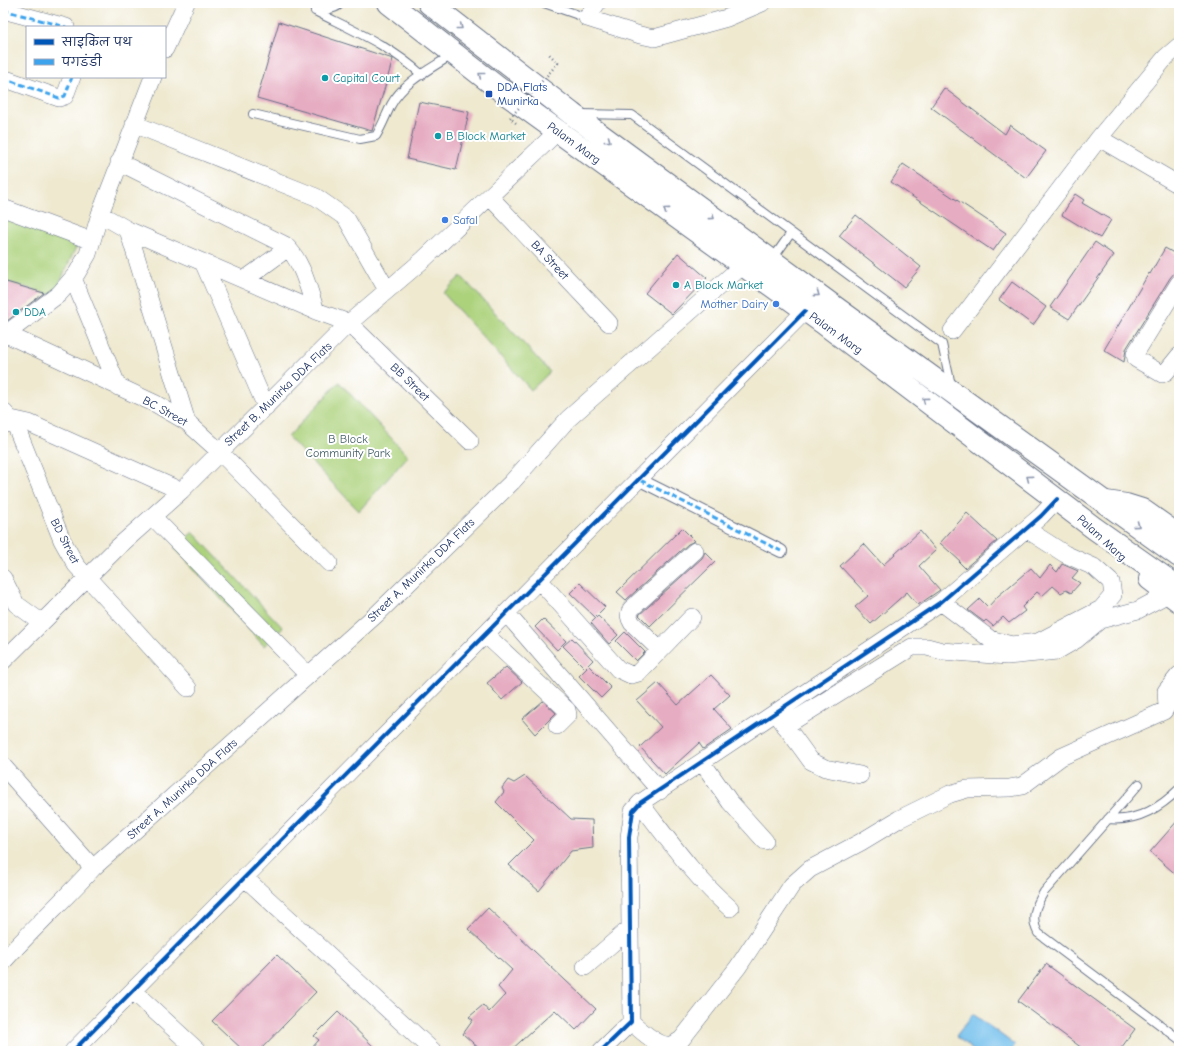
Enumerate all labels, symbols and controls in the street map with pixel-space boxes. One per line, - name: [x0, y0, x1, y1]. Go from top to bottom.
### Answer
- one-way arrow: [456, 22, 463, 30]
- legend: [26, 26, 166, 78]
- text: साइकिल पथ: [61, 33, 133, 49]
- text: पगडंडी: [61, 53, 103, 69]
- place label: Capital Court: [333, 71, 400, 85]
- marker: Capital Court: [320, 73, 330, 83]
- one-way arrow: [478, 73, 485, 80]
- place label: DDA Flats Munirka: [497, 80, 547, 108]
- marker: DDA Flats Munirka: [484, 89, 494, 99]
- street label: Palam Marg: [545, 119, 603, 167]
- place label: B Block Market: [446, 129, 526, 143]
- marker: B Block Market: [433, 131, 443, 141]
- one-way arrow: [603, 135, 610, 142]
- one-way arrow: [663, 208, 670, 215]
- one-way arrow: [708, 212, 715, 219]
- place label: Safal: [453, 213, 478, 227]
- marker: Safal: [440, 215, 450, 225]
- street label: BA Street: [528, 238, 572, 283]
- place label: A Block Market: [684, 278, 764, 292]
- marker: A Block Market: [671, 280, 681, 290]
- one-way arrow: [813, 289, 820, 297]
- place label: Mother Dairy: [700, 297, 769, 311]
- marker: Mother Dairy: [771, 299, 781, 309]
- place label: DDA: [24, 305, 46, 319]
- marker: DDA: [11, 307, 21, 317]
- street label: Palam Marg: [807, 309, 865, 357]
- street label: Street B, Munirka DDA Flats: [221, 339, 335, 449]
- street label: BB Street: [388, 360, 433, 404]
- street label: BC Street: [140, 393, 190, 429]
- one-way arrow: [923, 398, 930, 405]
- park label: B Block Community Park: [306, 432, 391, 460]
- one-way arrow: [1027, 476, 1034, 483]
- street label: Palam Marg: [1074, 512, 1130, 564]
- street label: Street A, Munirka DDA Flats: [365, 515, 477, 625]
- street label: BD Street: [48, 516, 83, 567]
- one-way arrow: [1133, 521, 1140, 528]
- street label: Street A, Munirka DDA Flats: [124, 736, 240, 842]

